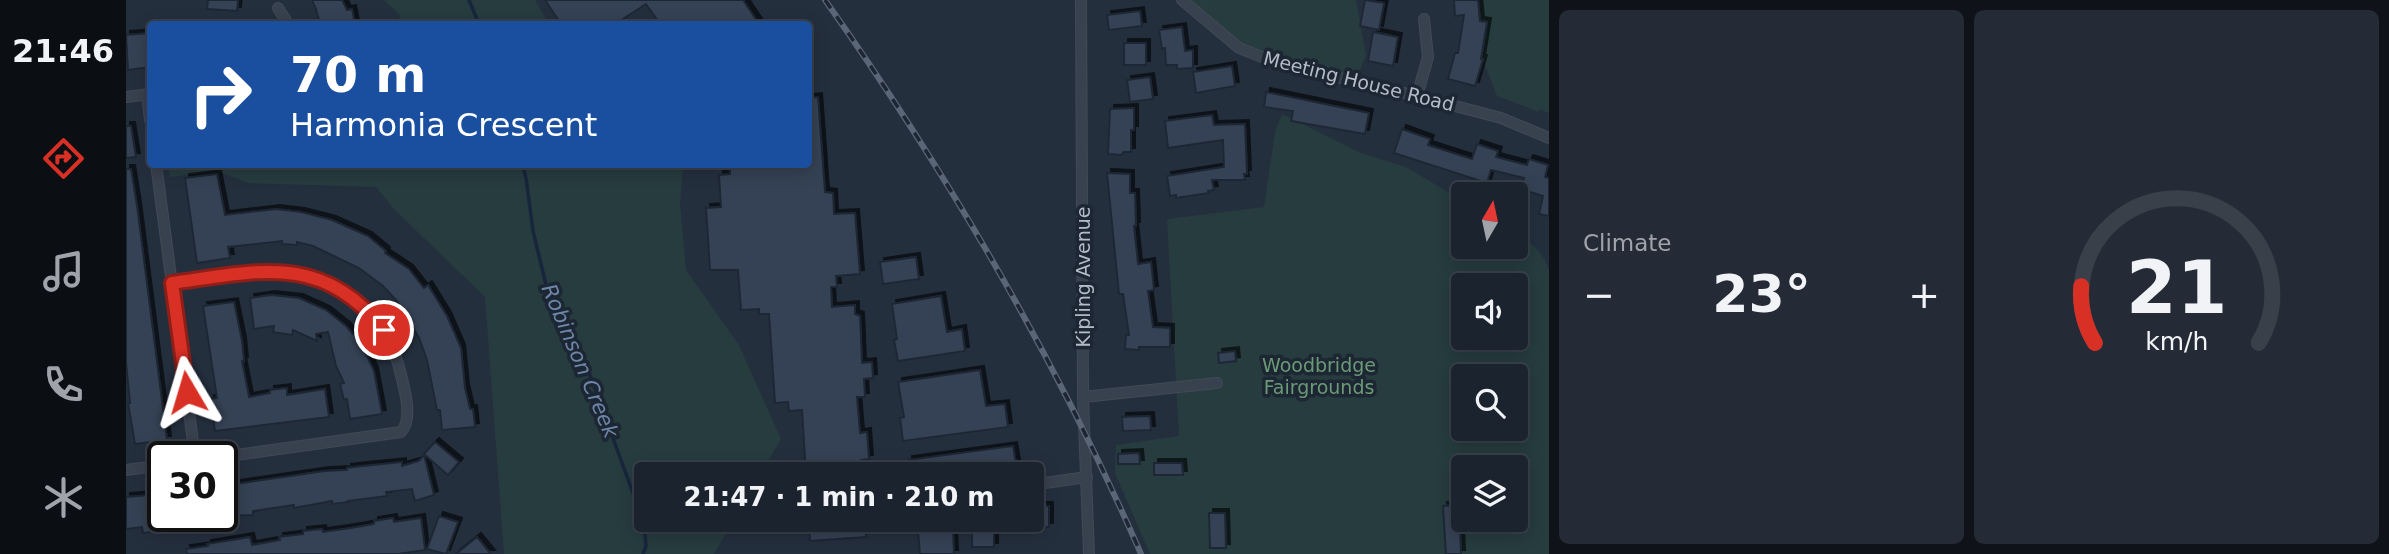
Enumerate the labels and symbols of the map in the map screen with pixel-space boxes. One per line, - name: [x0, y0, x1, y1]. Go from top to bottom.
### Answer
- street label: Meeting House Road: [1261, 47, 1457, 115]
- north arrow: [1451, 182, 1528, 259]
- street label: Kipling Avenue: [1072, 206, 1094, 348]
- water label: Robinson Creek: [537, 280, 624, 442]
- pin: [354, 300, 414, 360]
- park label: Woodbridge Fairgrounds: [1262, 354, 1376, 398]
- position arrow: [150, 355, 224, 429]
- speed limit sign: 30: [147, 441, 238, 532]

